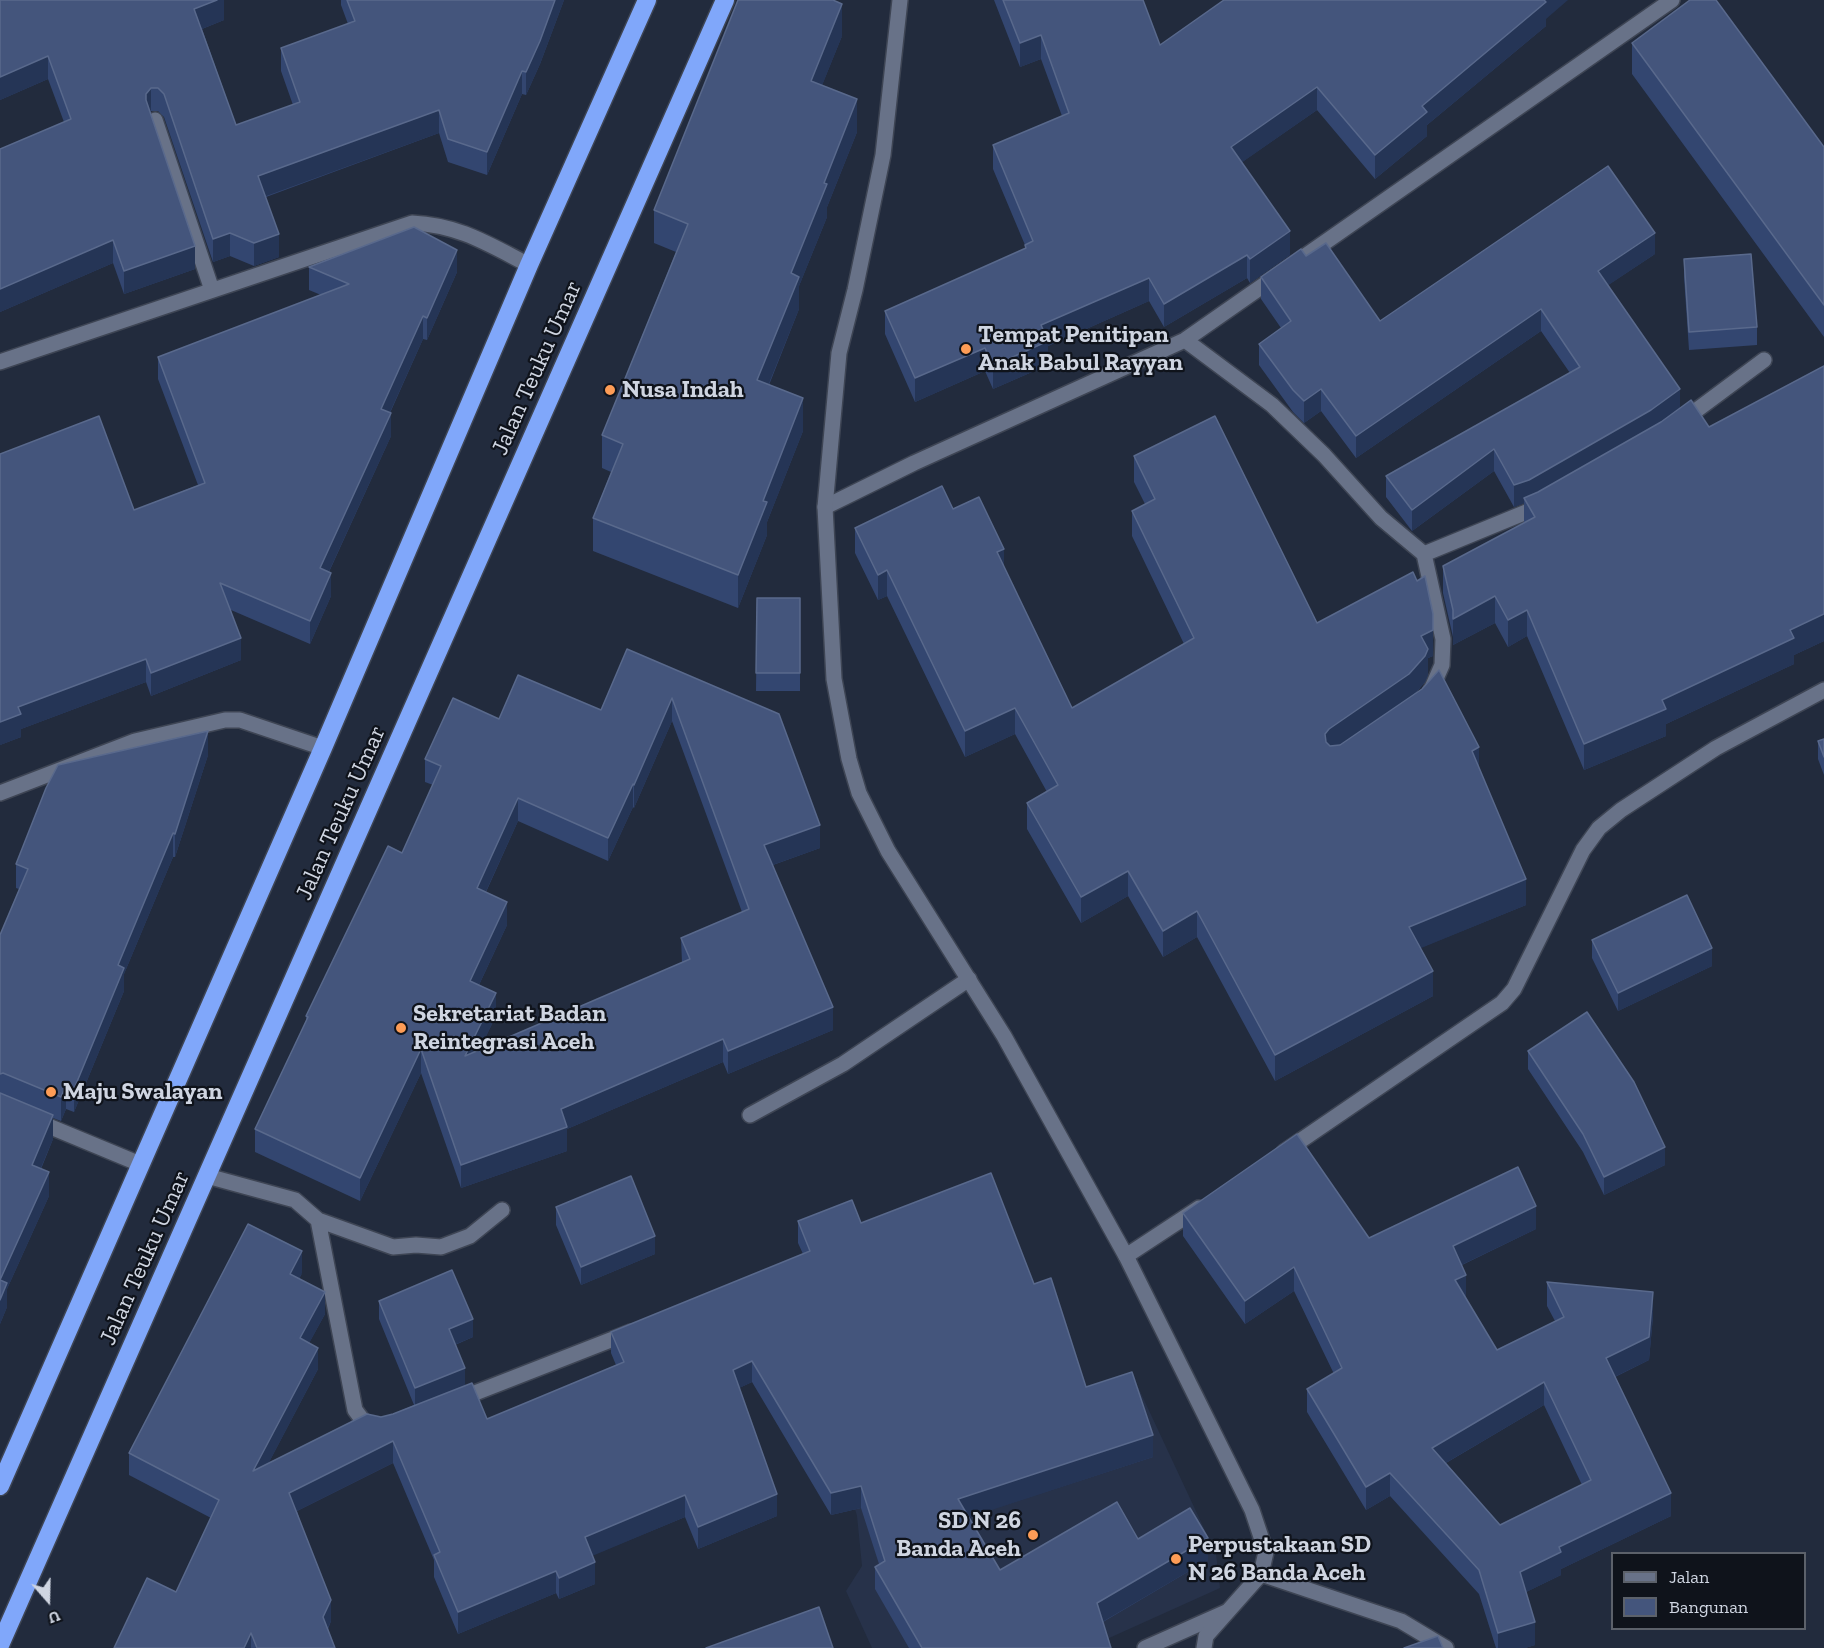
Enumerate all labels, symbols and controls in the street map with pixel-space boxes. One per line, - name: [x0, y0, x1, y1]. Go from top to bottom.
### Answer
- street label: Jalan Teuku Umar: [486, 276, 588, 460]
- place label: Tempat Penitipan Anak Babul Rayyan: [978, 321, 1183, 377]
- marker: Tempat Penitipan Anak Babul Rayyan: [959, 342, 973, 356]
- place label: Nusa Indah: [622, 376, 744, 404]
- marker: Nusa Indah: [603, 383, 617, 397]
- street label: Jalan Teuku Umar: [290, 721, 392, 905]
- place label: Sekretariat Badan Reintegrasi Aceh: [413, 1000, 606, 1056]
- marker: Sekretariat Badan Reintegrasi Aceh: [394, 1021, 408, 1035]
- place label: Maju Swalayan: [63, 1078, 223, 1106]
- marker: Maju Swalayan: [44, 1085, 58, 1099]
- street label: Jalan Teuku Umar: [94, 1166, 196, 1350]
- place label: SD N 26 Banda Aceh: [896, 1507, 1021, 1563]
- marker: SD N 26 Banda Aceh: [1026, 1528, 1040, 1542]
- place label: Perpustakaan SD N 26 Banda Aceh: [1188, 1531, 1371, 1587]
- marker: Perpustakaan SD N 26 Banda Aceh: [1169, 1552, 1183, 1566]
- legend: [1611, 1552, 1806, 1630]
- text: Jalan: [1669, 1566, 1709, 1588]
- north arrow: [18, 1570, 78, 1630]
- text: Bangunan: [1669, 1596, 1748, 1618]
- text: U: [46, 1606, 63, 1628]

